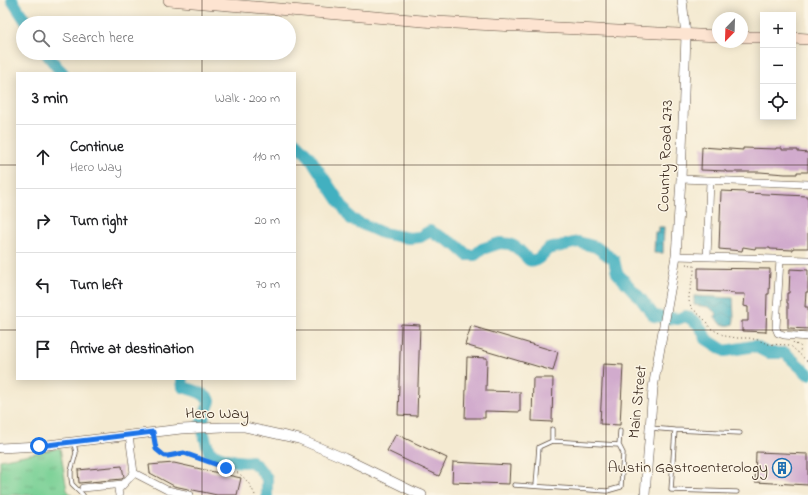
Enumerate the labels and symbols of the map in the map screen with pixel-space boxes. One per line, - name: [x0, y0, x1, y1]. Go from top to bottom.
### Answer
- north arrow: [712, 12, 748, 48]
- street label: County Road 273: [652, 99, 680, 213]
- street label: Main Street: [622, 364, 654, 440]
- street label: Hero Way: [185, 402, 249, 426]
- route start: [30, 437, 48, 455]
- place label: Austin Gastroenterology: [608, 456, 768, 480]
- building icon: Austin Gastroenterology: [771, 457, 793, 479]
- route end: [217, 459, 235, 477]

